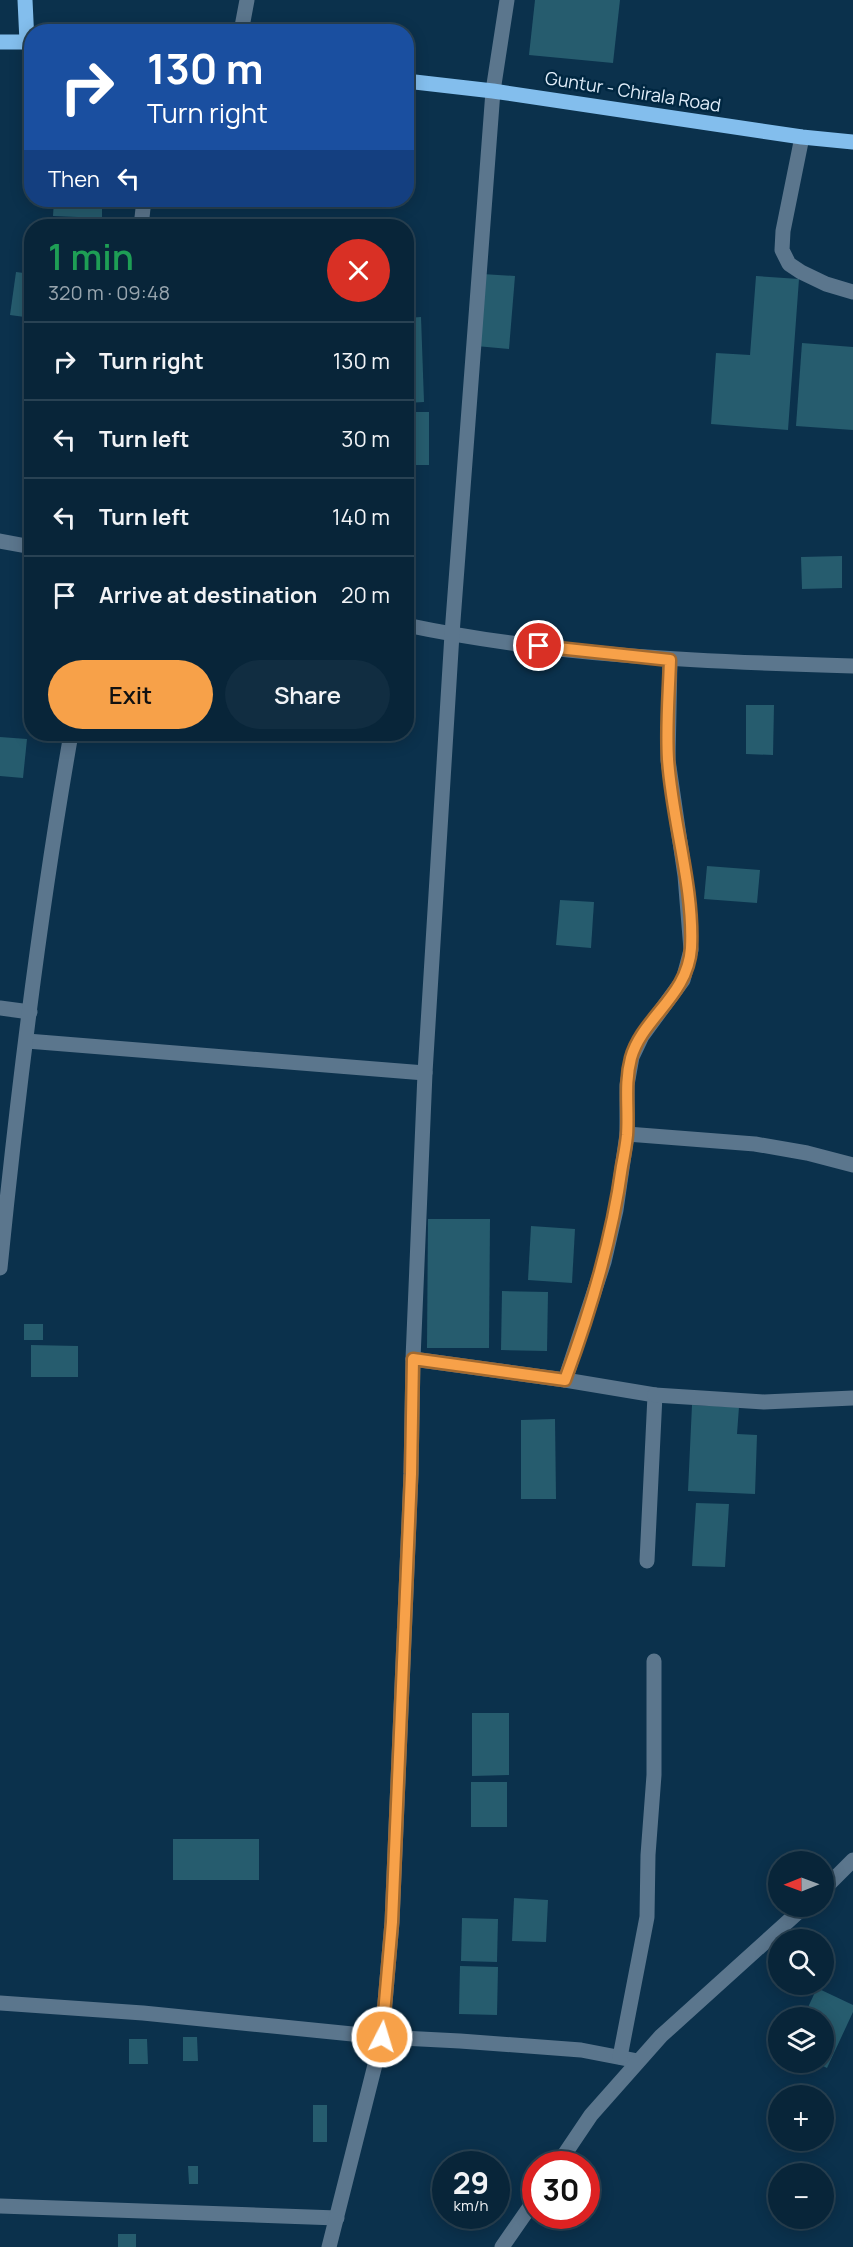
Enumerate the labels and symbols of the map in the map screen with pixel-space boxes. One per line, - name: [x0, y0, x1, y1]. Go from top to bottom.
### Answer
- street label: Guntur - Chirala Road: [544, 65, 723, 117]
- pin: [513, 620, 564, 671]
- north arrow: [768, 1851, 834, 1917]
- position arrow: [350, 2005, 414, 2069]
- speed limit sign: 30: [522, 2151, 600, 2229]

